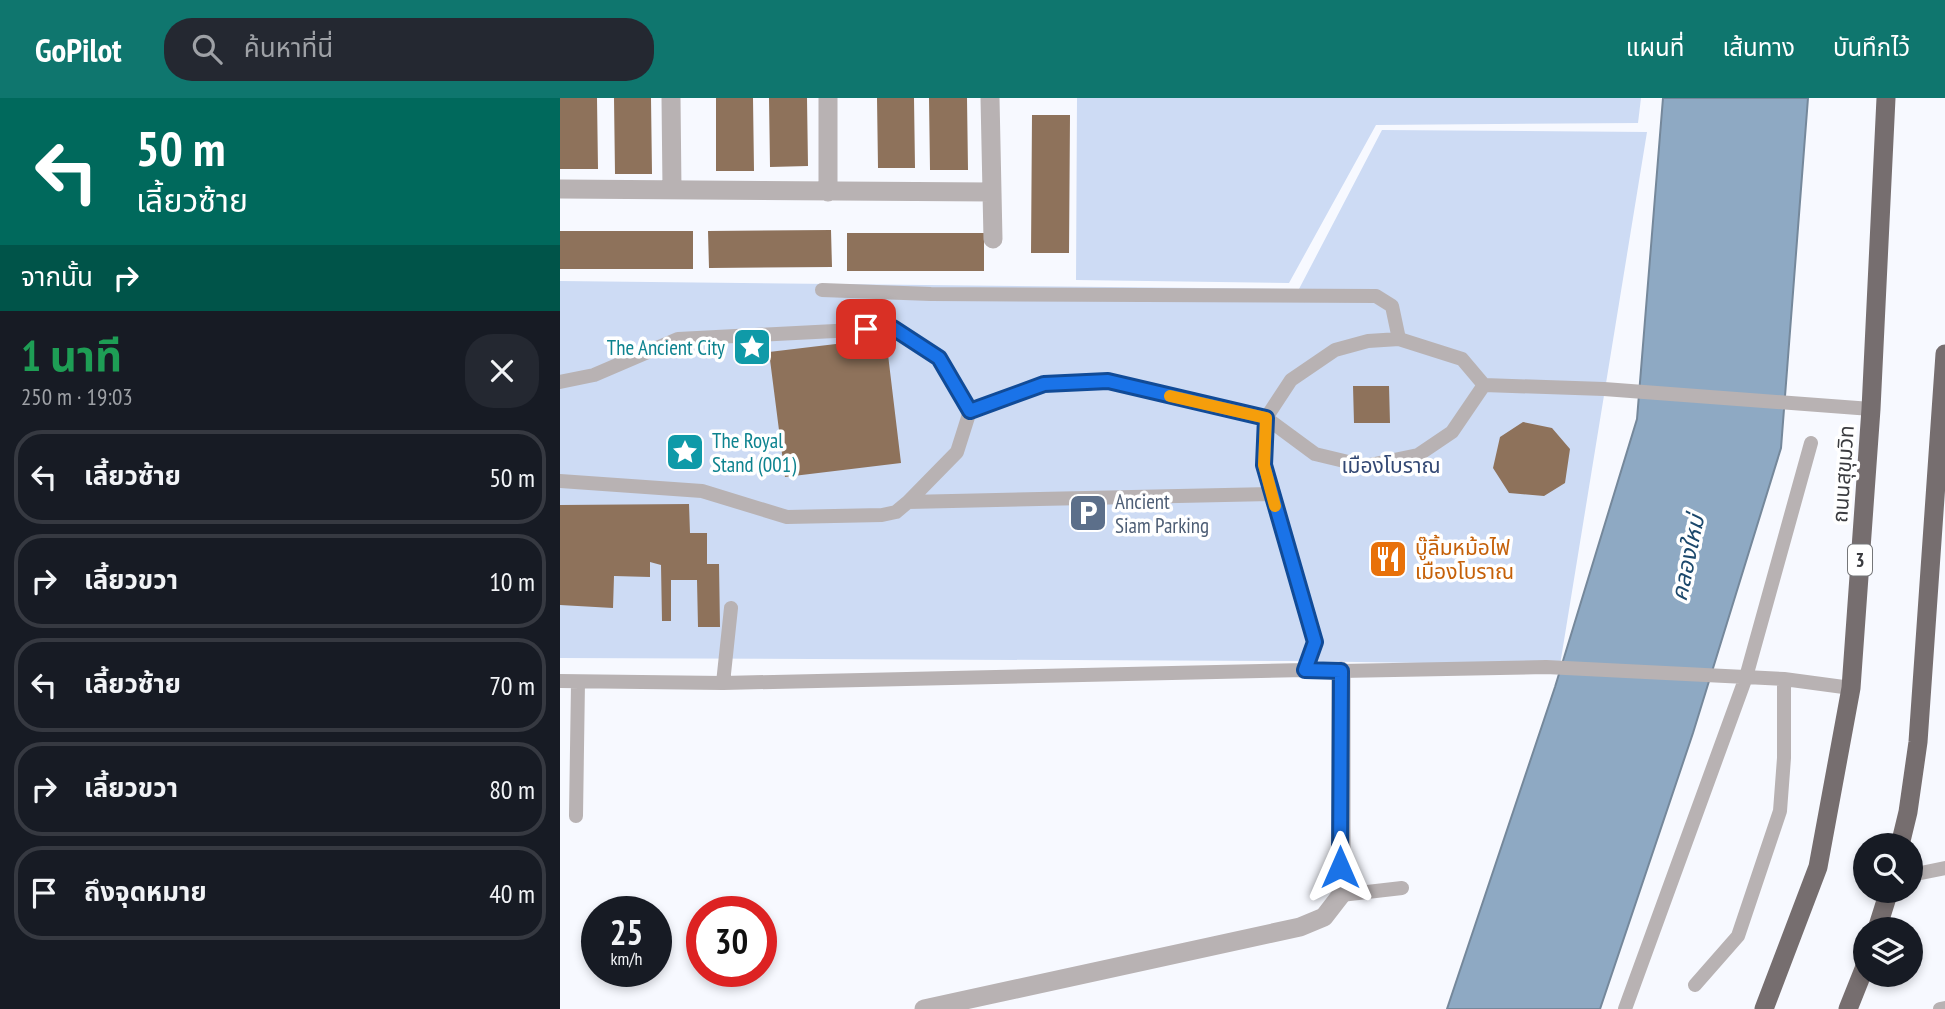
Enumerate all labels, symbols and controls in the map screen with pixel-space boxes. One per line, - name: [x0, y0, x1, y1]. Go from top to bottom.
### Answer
- search box: [164, 18, 654, 81]
- text: GoPilot: [35, 28, 122, 71]
- icon: search: [188, 30, 226, 68]
- text: ค้นหาที่นี่: [244, 31, 333, 64]
- text: แผนที่: [1626, 32, 1684, 63]
- text: เส้นทาง: [1722, 32, 1795, 63]
- text: บันทึกไว้: [1833, 32, 1910, 63]
- text: 50 m: [136, 116, 225, 180]
- icon: left: [21, 126, 112, 217]
- text: เลี้ยวซ้าย: [136, 179, 248, 221]
- icon: right: [107, 259, 145, 297]
- text: จากนั้น: [21, 260, 93, 293]
- pin: [836, 299, 896, 359]
- icon: arrive: [847, 310, 885, 348]
- place icon: The Ancient City: [731, 326, 773, 368]
- text: 1 นาที: [21, 328, 122, 383]
- button: close: [465, 334, 539, 408]
- place label: The Ancient City: [607, 334, 725, 361]
- text: 250 m · 19:03: [21, 382, 133, 411]
- street label: ถนนสุขุมวิท: [1826, 424, 1860, 524]
- place label: The Royal Stand (001): [712, 427, 796, 478]
- place icon: The Royal Stand (001): [664, 431, 706, 473]
- park label: เมืองโบราณ: [1341, 452, 1441, 479]
- icon: left: [25, 458, 63, 496]
- text: เลี้ยวซ้าย: [84, 459, 181, 492]
- text: 50 m: [489, 461, 535, 494]
- place label: Ancient Siam Parking: [1115, 488, 1209, 539]
- parking icon: Ancient Siam Parking: [1067, 492, 1109, 534]
- water label: คลองใหม่: [1664, 509, 1711, 604]
- place label: บู๊ลิ้มหม้อไฟ เมืองโบราณ: [1415, 534, 1514, 585]
- restaurant icon: บู๊ลิ้มหม้อไฟ เมืองโบราณ: [1367, 538, 1409, 580]
- road number: 3: [1848, 544, 1872, 575]
- icon: right: [25, 562, 63, 600]
- text: เลี้ยวขวา: [84, 563, 178, 596]
- text: 10 m: [489, 565, 535, 598]
- icon: left: [25, 666, 63, 704]
- text: เลี้ยวซ้าย: [84, 667, 181, 700]
- text: 70 m: [489, 669, 535, 702]
- icon: right: [25, 770, 63, 808]
- text: เลี้ยวขวา: [84, 771, 178, 804]
- text: 80 m: [489, 773, 535, 806]
- position arrow: [1303, 830, 1377, 904]
- map controls: [1853, 833, 1923, 987]
- button: search: [1853, 833, 1923, 903]
- icon: arrive: [25, 874, 63, 912]
- text: ถึงจุดหมาย: [84, 875, 207, 908]
- text: 40 m: [489, 877, 535, 910]
- speed limit sign: 30: [686, 896, 777, 987]
- text: 25: [610, 909, 643, 955]
- button: layers: [1853, 917, 1923, 987]
- text: km/h: [611, 947, 642, 970]

